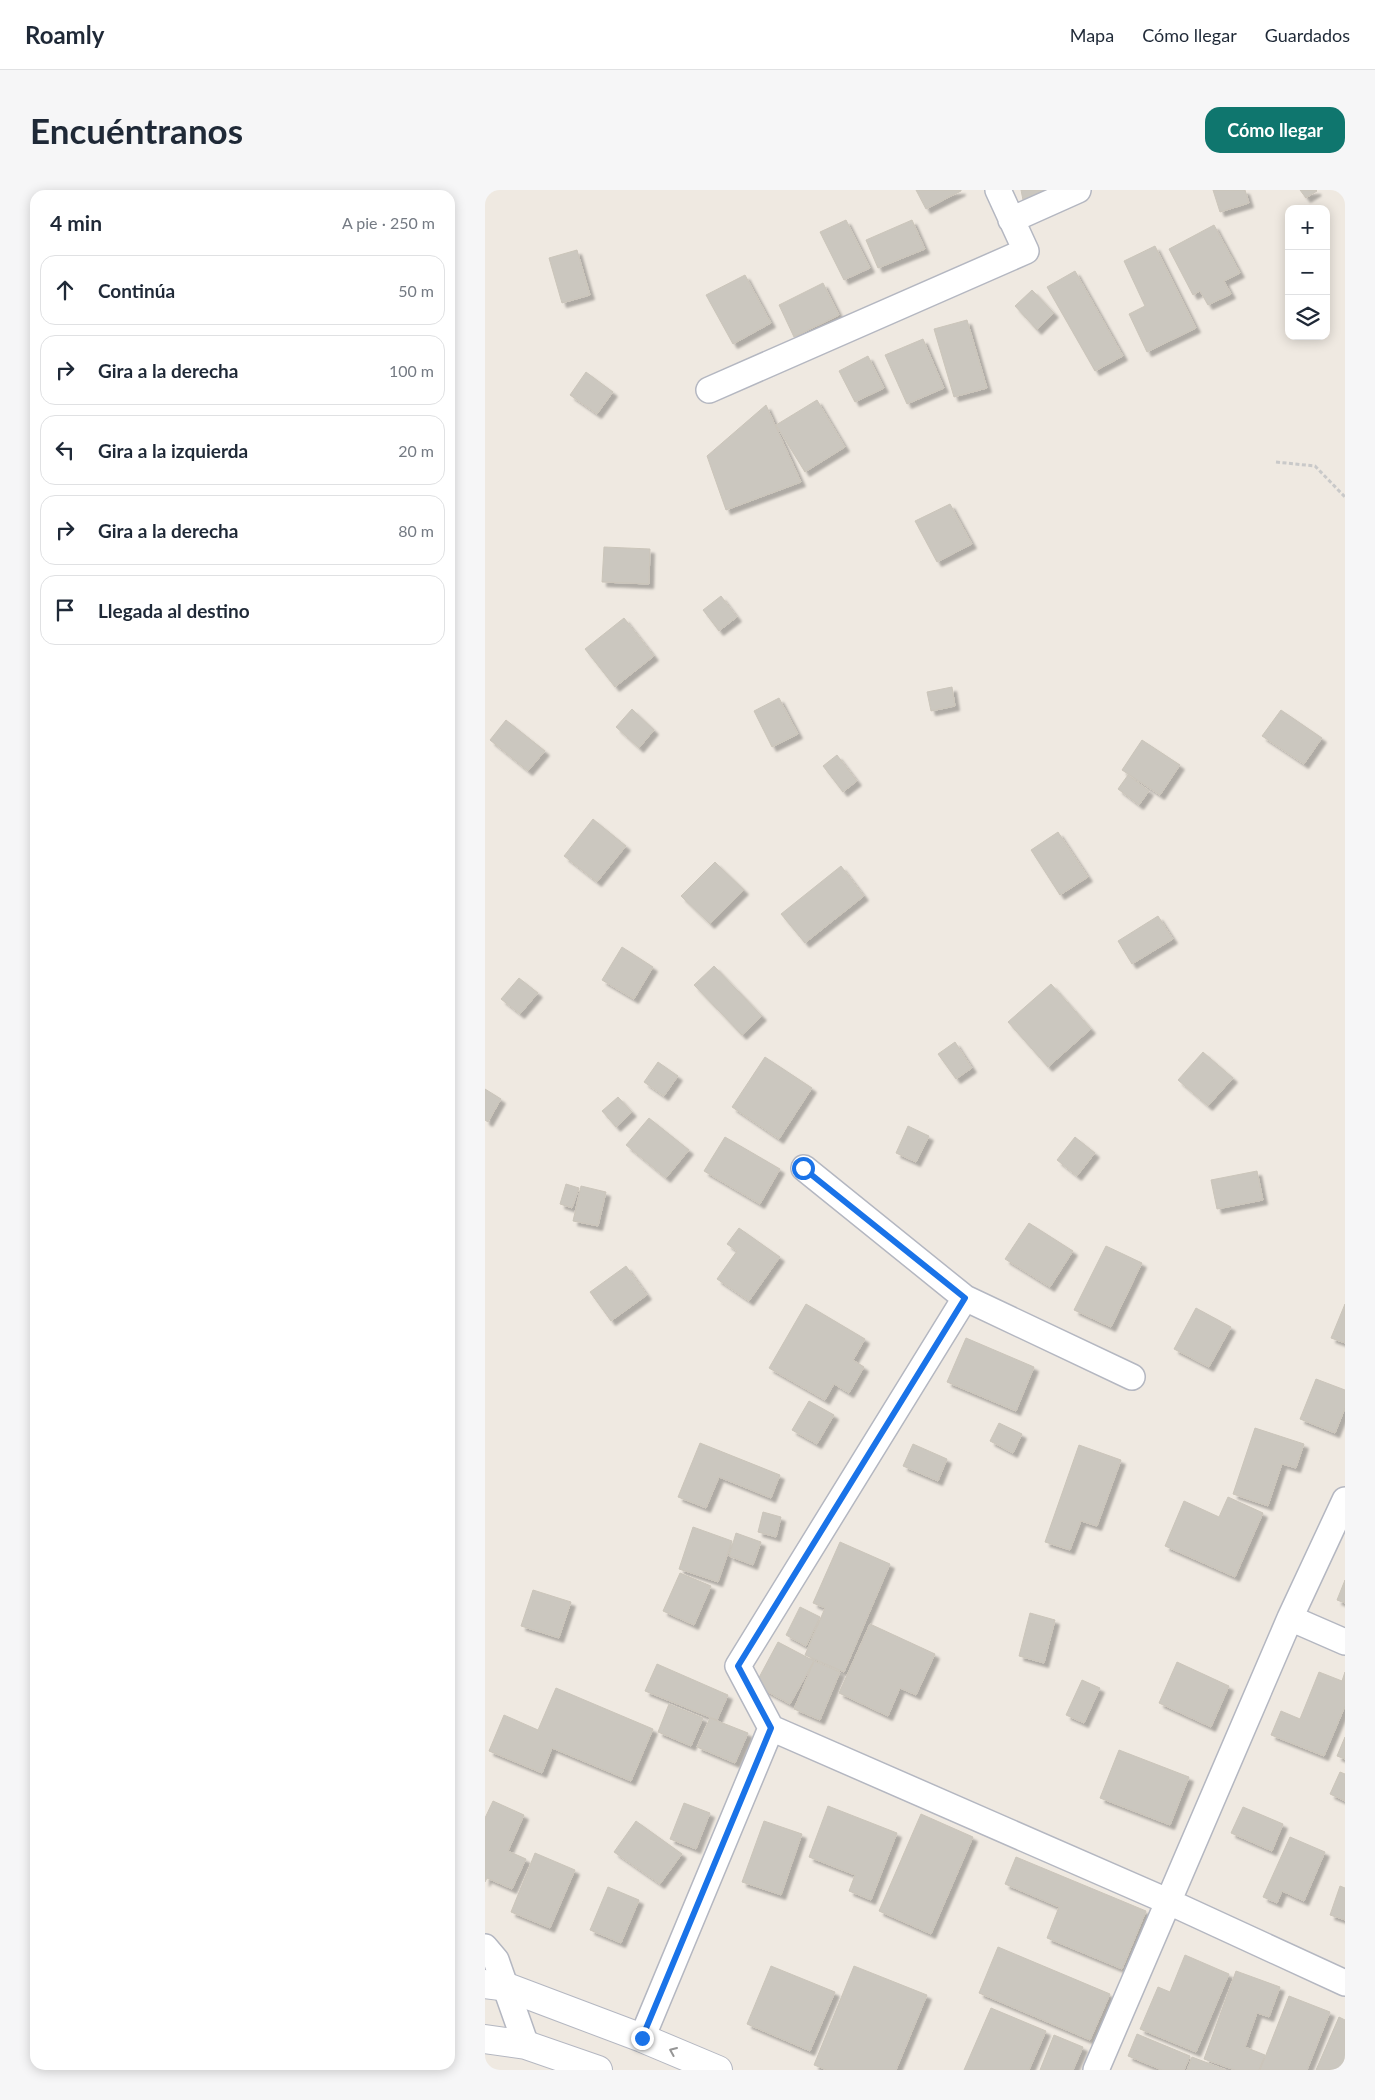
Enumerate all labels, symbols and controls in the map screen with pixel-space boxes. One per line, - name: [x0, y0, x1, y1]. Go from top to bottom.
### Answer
- text: Roamly: [25, 20, 104, 49]
- text: Mapa: [1070, 24, 1114, 46]
- text: Cómo llegar: [1142, 24, 1237, 46]
- text: Guardados: [1265, 24, 1350, 46]
- button: Cómo llegar: [1205, 107, 1345, 153]
- text: Encuéntranos: [30, 109, 243, 151]
- map controls: [1285, 205, 1330, 340]
- button: +: [1285, 205, 1330, 250]
- text: 4 min: [50, 210, 102, 235]
- text: A pie · 250 m: [342, 213, 435, 232]
- button: −: [1285, 250, 1330, 295]
- icon: ahead: [51, 276, 79, 304]
- text: Continúa: [98, 279, 175, 302]
- text: 50 m: [398, 281, 434, 300]
- button: layers: [1285, 295, 1330, 340]
- icon: right: [51, 356, 79, 384]
- text: Gira a la derecha: [98, 359, 238, 382]
- text: 100 m: [389, 361, 434, 380]
- icon: left: [51, 436, 79, 464]
- text: Gira a la izquierda: [98, 439, 248, 462]
- text: 20 m: [398, 441, 434, 460]
- icon: right: [51, 516, 79, 544]
- text: Gira a la derecha: [98, 519, 238, 542]
- text: 80 m: [398, 521, 434, 540]
- icon: arrive: [51, 596, 79, 624]
- text: Llegada al destino: [98, 599, 250, 622]
- route start: [792, 1157, 815, 1180]
- route end: [631, 2027, 654, 2050]
- one-way arrow: [669, 2047, 678, 2057]

